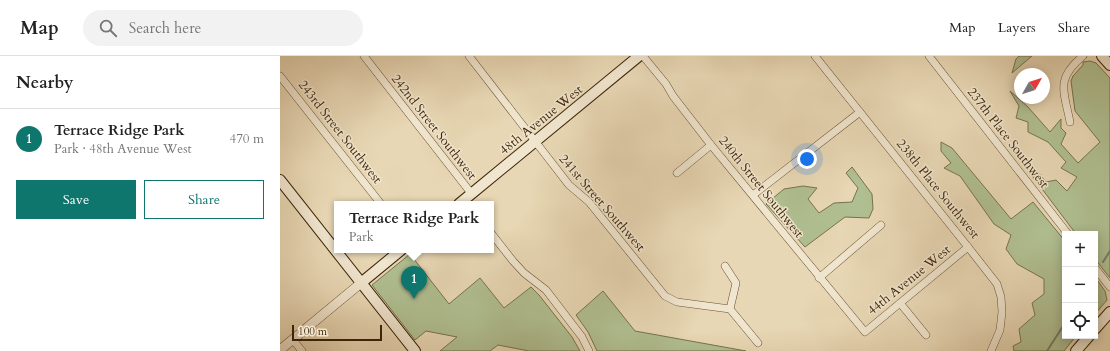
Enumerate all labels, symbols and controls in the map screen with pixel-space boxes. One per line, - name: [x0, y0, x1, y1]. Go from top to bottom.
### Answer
- search box: [83, 10, 363, 46]
- text: Map: [20, 15, 59, 41]
- icon: search: [97, 17, 119, 39]
- text: Search here: [129, 18, 201, 38]
- text: Map: [949, 18, 976, 37]
- text: Layers: [998, 18, 1036, 37]
- text: Share: [1058, 18, 1090, 37]
- north arrow: [1014, 68, 1050, 104]
- text: Nearby: [16, 71, 73, 94]
- street label: 242nd Street Southwest: [387, 71, 481, 183]
- street label: 243rd Street Southwest: [294, 77, 386, 187]
- street label: 48th Avenue West: [496, 81, 586, 159]
- street label: 237th Place Southwest: [963, 84, 1053, 192]
- text: Terrace Ridge Park: [54, 120, 185, 140]
- text: 1: [26, 130, 32, 148]
- text: 470 m: [230, 130, 264, 148]
- street label: 240th Street Southwest: [714, 132, 808, 242]
- street label: 238th Place Southwest: [892, 135, 984, 243]
- text: Park · 48th Avenue West: [54, 140, 192, 158]
- your location: [797, 149, 817, 169]
- street label: 241st Street Southwest: [555, 151, 649, 255]
- button: Save: [16, 180, 136, 219]
- button: Share: [144, 180, 264, 219]
- popup: [334, 201, 494, 253]
- text: Terrace Ridge Park: [349, 208, 479, 228]
- text: Park: [349, 228, 374, 246]
- map controls: [1062, 231, 1098, 339]
- button: +: [1062, 231, 1098, 267]
- street label: 44th Avenue West: [864, 241, 954, 319]
- pin: 1: [401, 266, 427, 299]
- button: −: [1062, 267, 1098, 303]
- button: locate: [1062, 303, 1098, 339]
- scale bar: [292, 323, 382, 342]
- text: 100 m: [298, 324, 327, 339]

